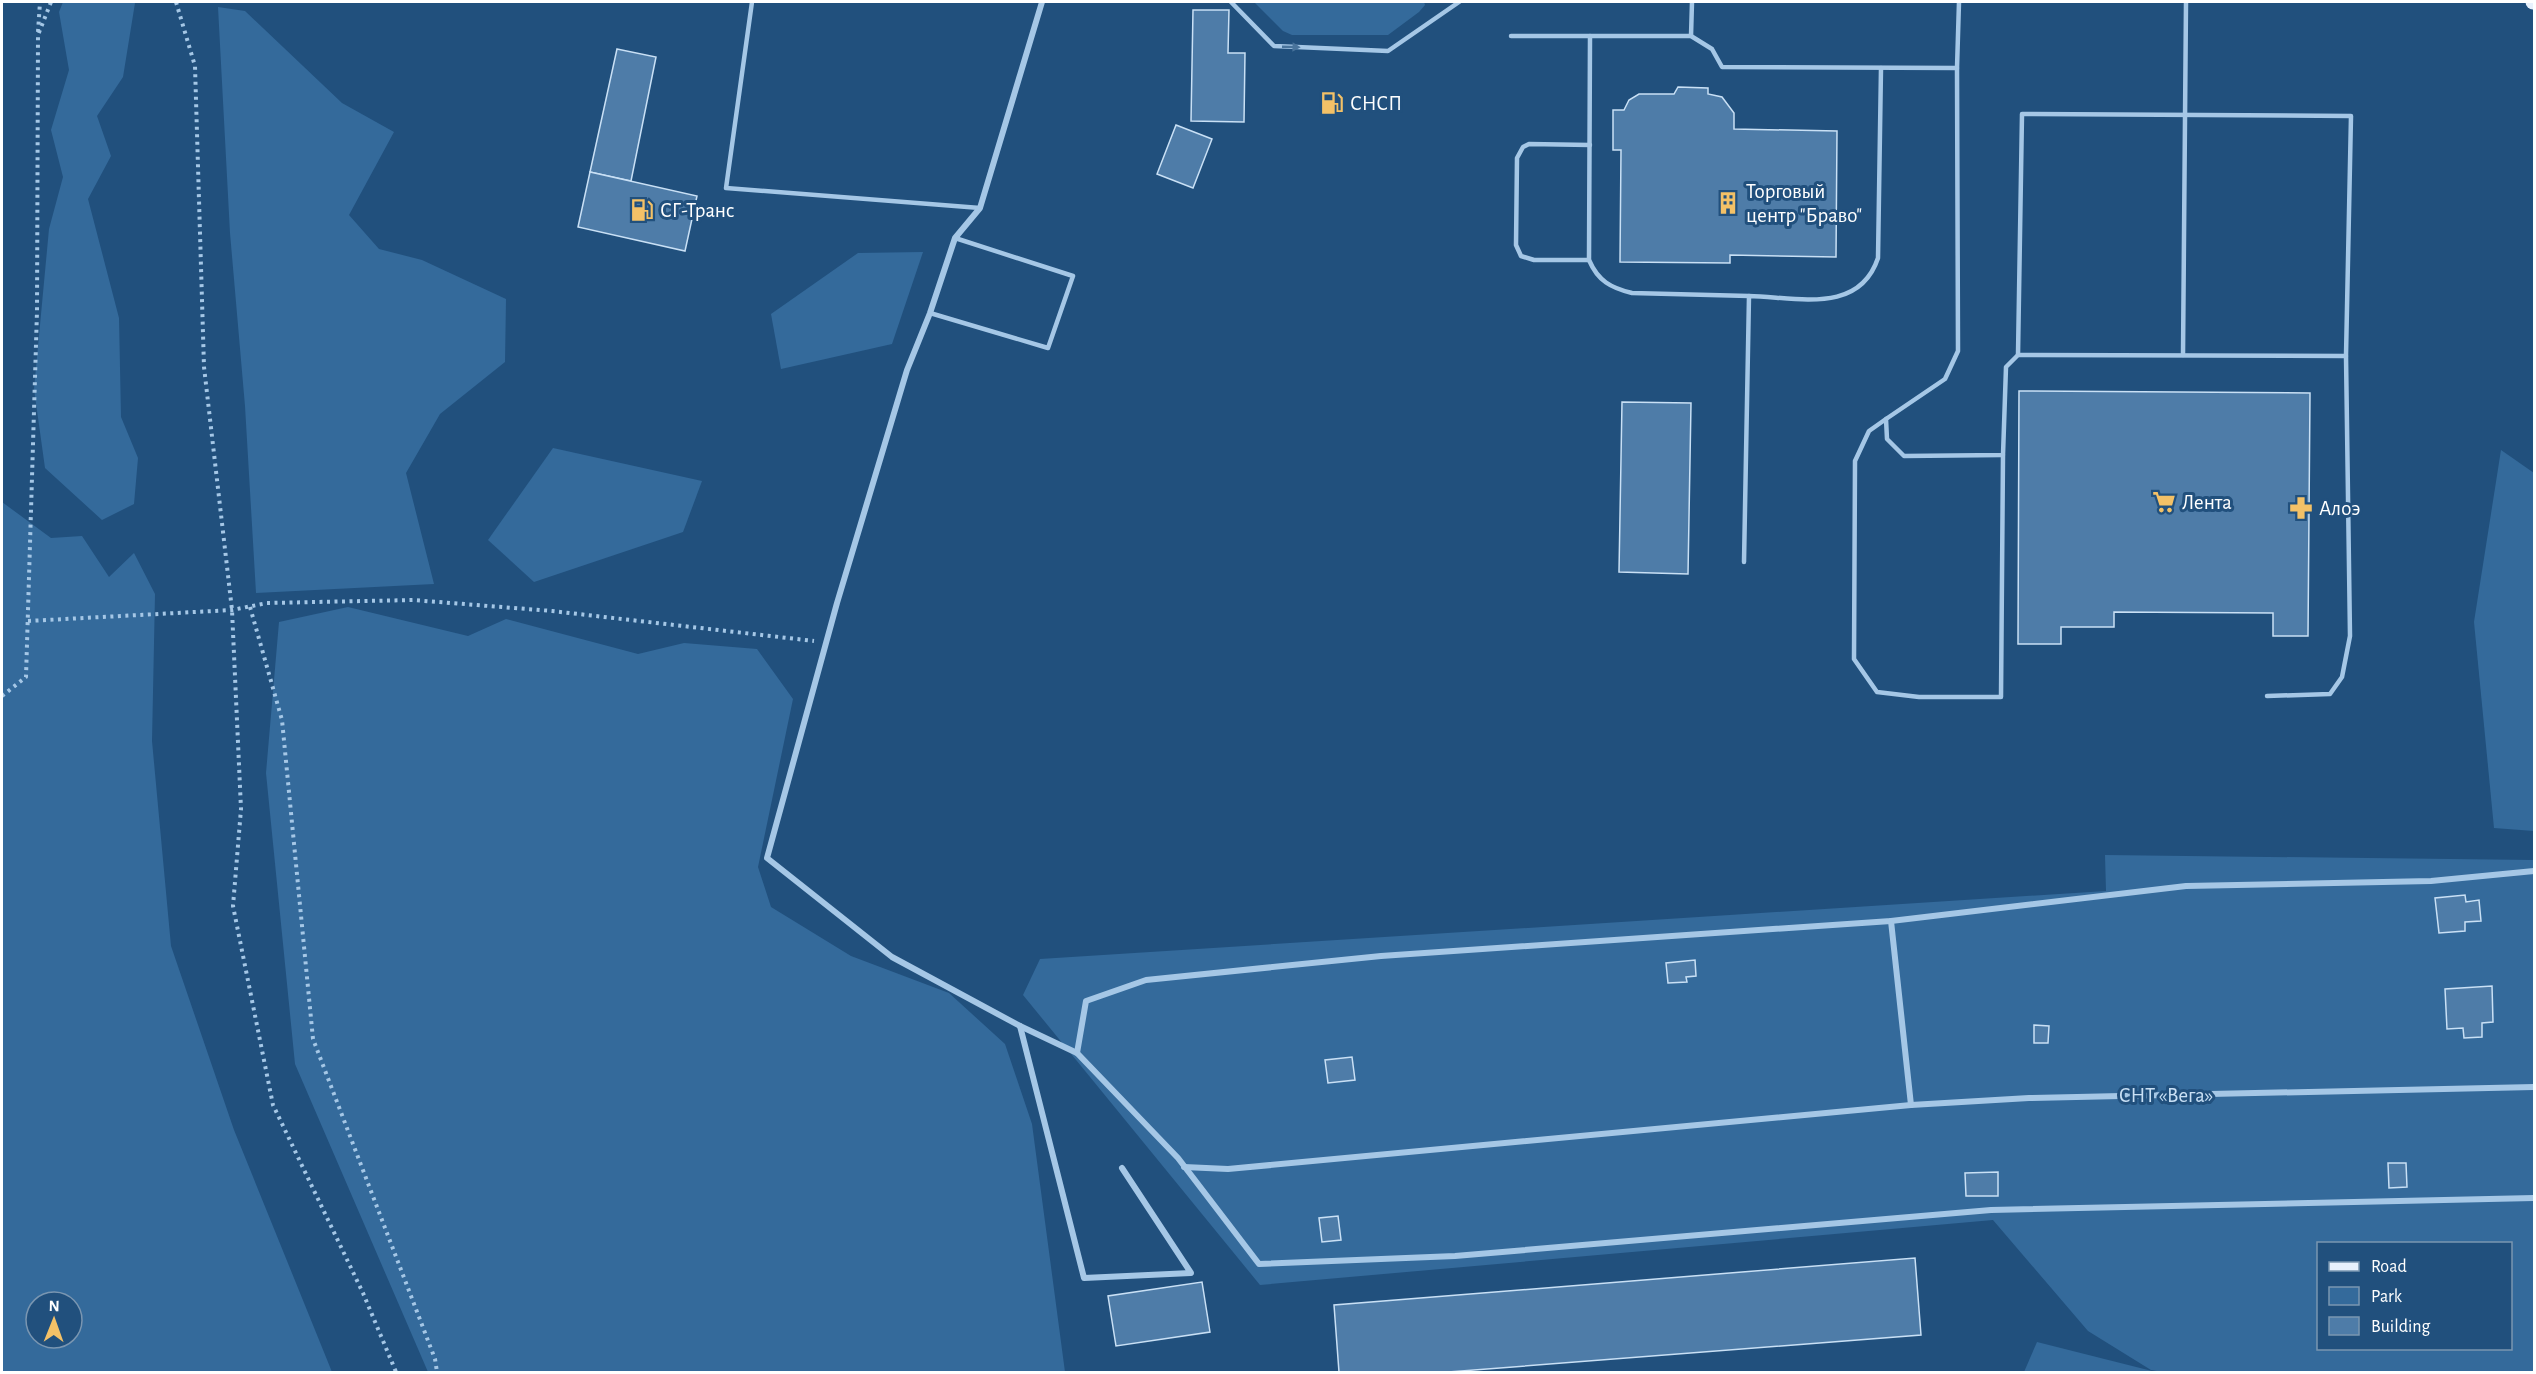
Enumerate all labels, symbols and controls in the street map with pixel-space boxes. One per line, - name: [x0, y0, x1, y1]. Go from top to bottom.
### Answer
- one-way arrow: [1282, 42, 1301, 52]
- fuel station icon: СНСП: [1319, 90, 1345, 116]
- place label: СНСП: [1350, 93, 1402, 114]
- place label: Торговый центр "Браво": [1746, 181, 1862, 226]
- building icon: Торговый центр "Браво": [1715, 190, 1741, 216]
- fuel station icon: СГ-Транс: [629, 197, 655, 223]
- place label: СГ-Транс: [660, 200, 734, 221]
- supermarket icon: Лента: [2151, 489, 2177, 515]
- place label: Лента: [2182, 492, 2232, 513]
- pharmacy icon: Алоэ: [2288, 495, 2314, 521]
- place label: Алоэ: [2319, 498, 2360, 519]
- park label: СНТ «Вега»: [2119, 1085, 2213, 1106]
- legend: [2317, 1242, 2512, 1350]
- text: Road: [2371, 1258, 2407, 1276]
- text: Park: [2371, 1288, 2403, 1306]
- north arrow: [24, 1290, 84, 1350]
- text: N: [49, 1298, 60, 1314]
- text: Building: [2371, 1318, 2431, 1336]

